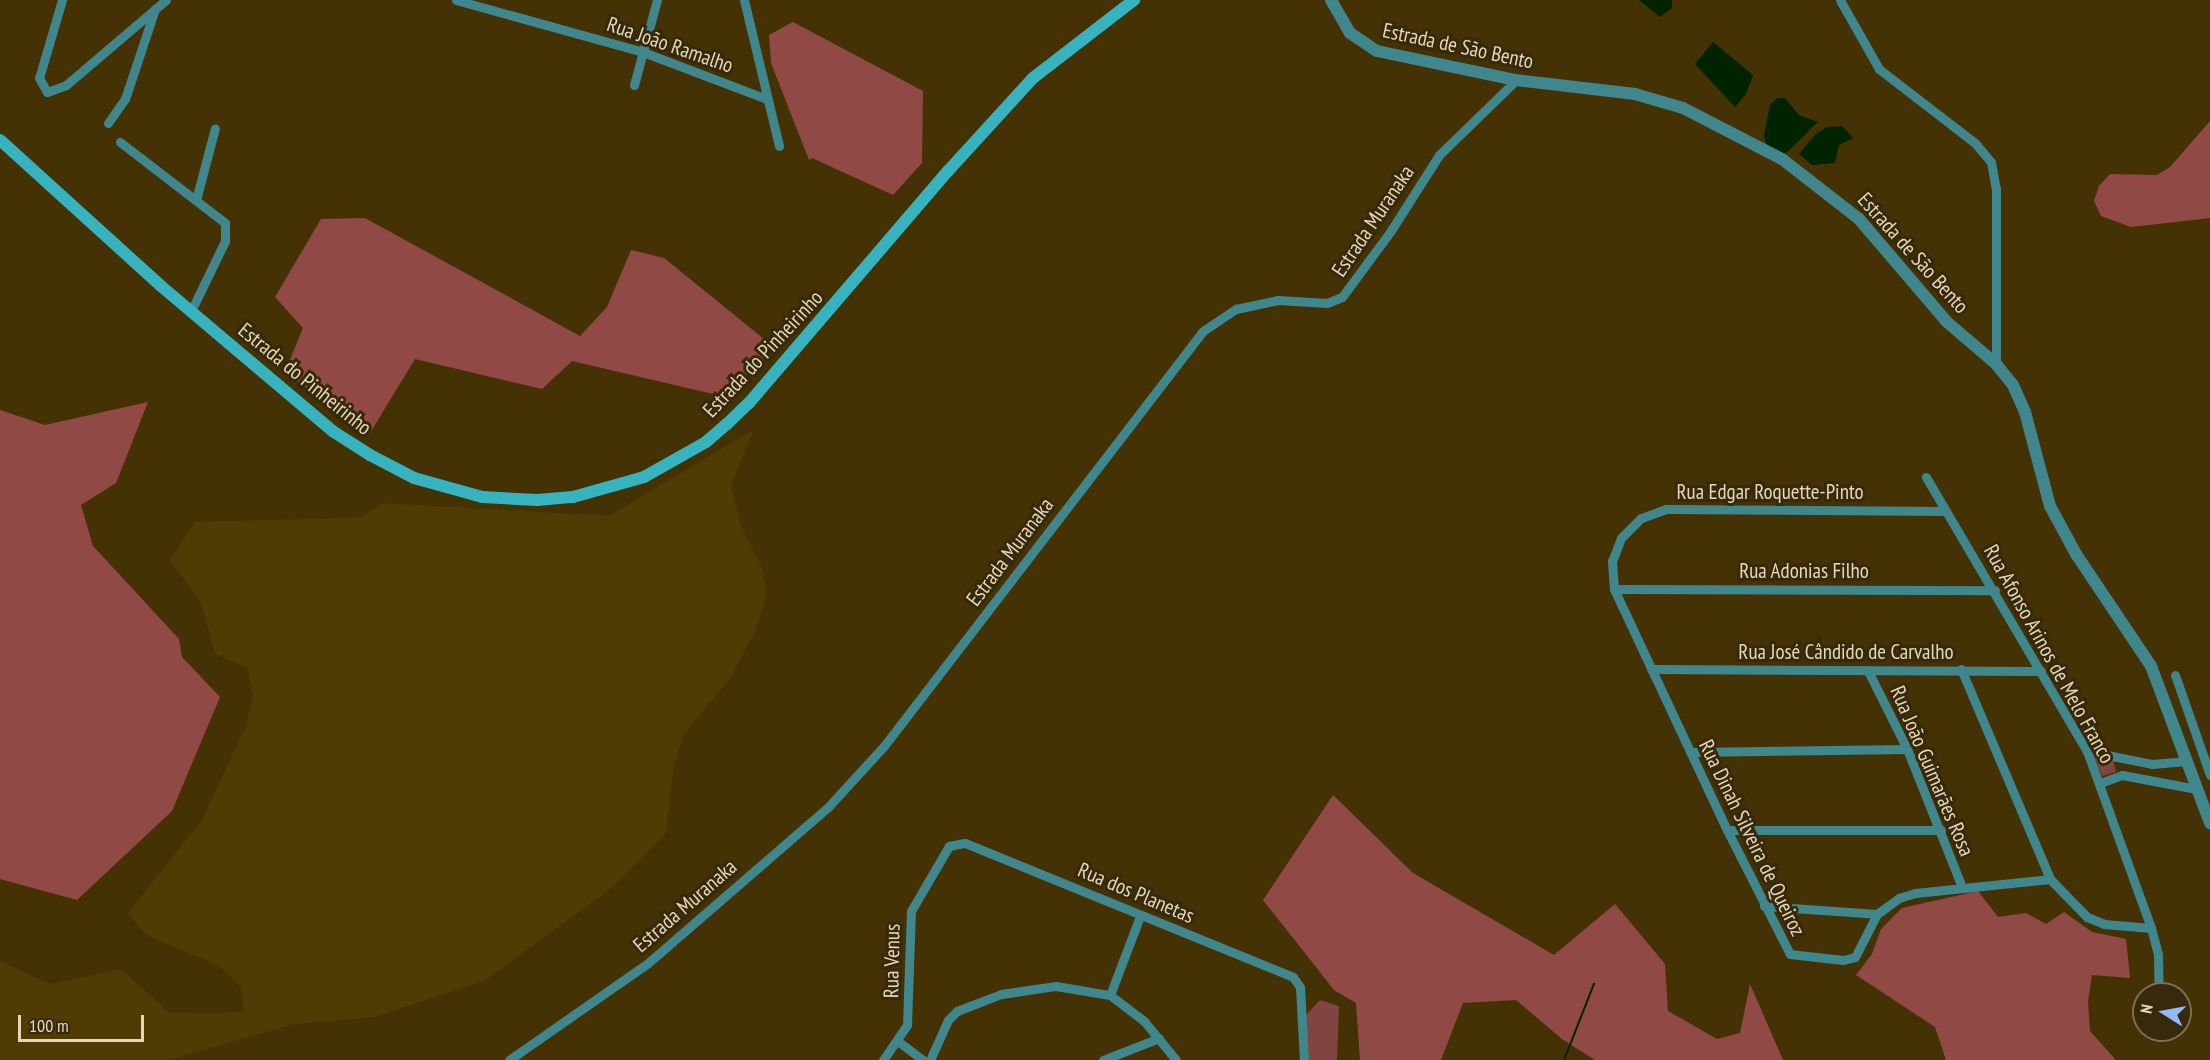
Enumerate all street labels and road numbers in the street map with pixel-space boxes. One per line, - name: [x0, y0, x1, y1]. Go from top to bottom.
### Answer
- street label: Rua João Ramalho: [604, 12, 736, 78]
- street label: Estrada de São Bento: [1380, 18, 1536, 74]
- street label: Estrada Muranaka: [1327, 161, 1419, 281]
- street label: Estrada de São Bento: [1852, 188, 1974, 318]
- street label: Estrada do Pinheirinho: [698, 285, 828, 423]
- street label: Estrada do Pinheirinho: [233, 318, 377, 440]
- street label: Rua Edgar Roquette-Pinto: [1676, 479, 1864, 505]
- street label: Estrada Muranaka: [961, 493, 1059, 611]
- street label: Rua Afonso Arinos de Melo Franco: [1978, 540, 2120, 768]
- street label: Rua Adonias Filho: [1739, 558, 1869, 584]
- street label: Rua José Cândido de Carvalho: [1738, 639, 1954, 665]
- street label: Rua João Guimarães Rosa: [1885, 682, 1979, 860]
- street label: Rua Dinah Silveira de Queiroz: [1693, 736, 1811, 940]
- street label: Estrada Muranaka: [628, 854, 742, 958]
- street label: Rua dos Planetas: [1074, 857, 1198, 929]
- street label: Rua Venus: [879, 923, 905, 999]

